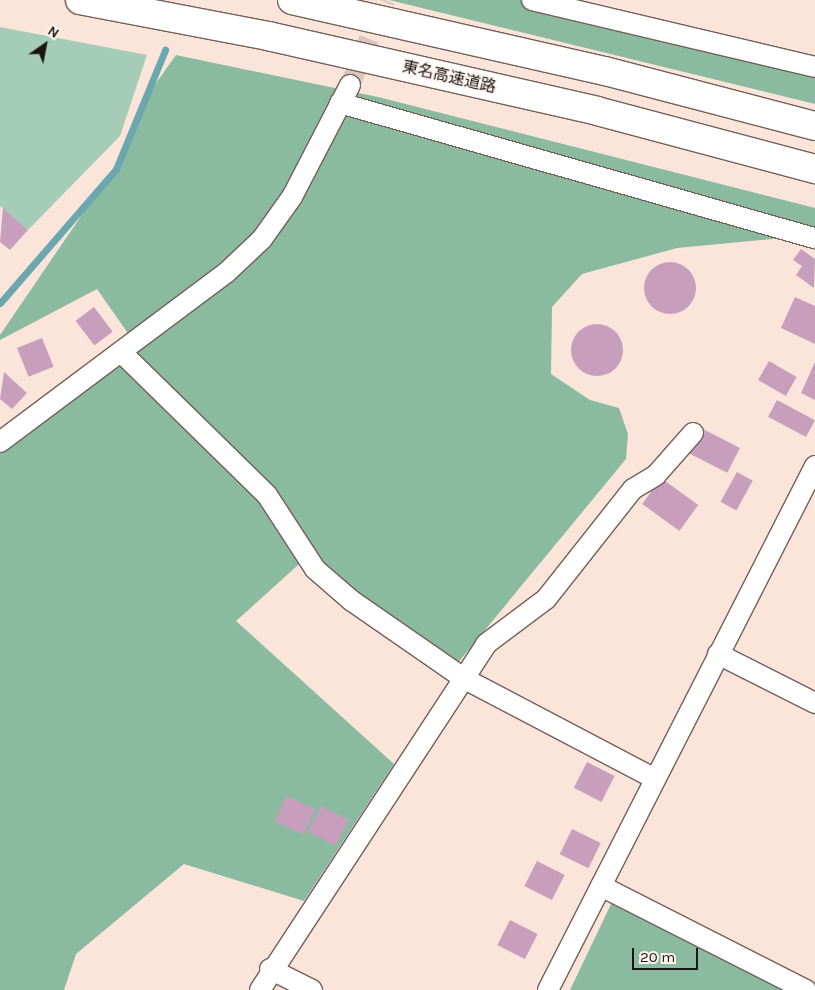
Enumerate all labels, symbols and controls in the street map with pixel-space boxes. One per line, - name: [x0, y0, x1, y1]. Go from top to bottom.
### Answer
- north arrow: [20, 20, 70, 70]
- text: N: [45, 22, 62, 42]
- street label: 東名高速道路: [400, 57, 498, 97]
- scale bar: [635, 938, 701, 970]
- text: 20 m: [640, 948, 675, 966]

